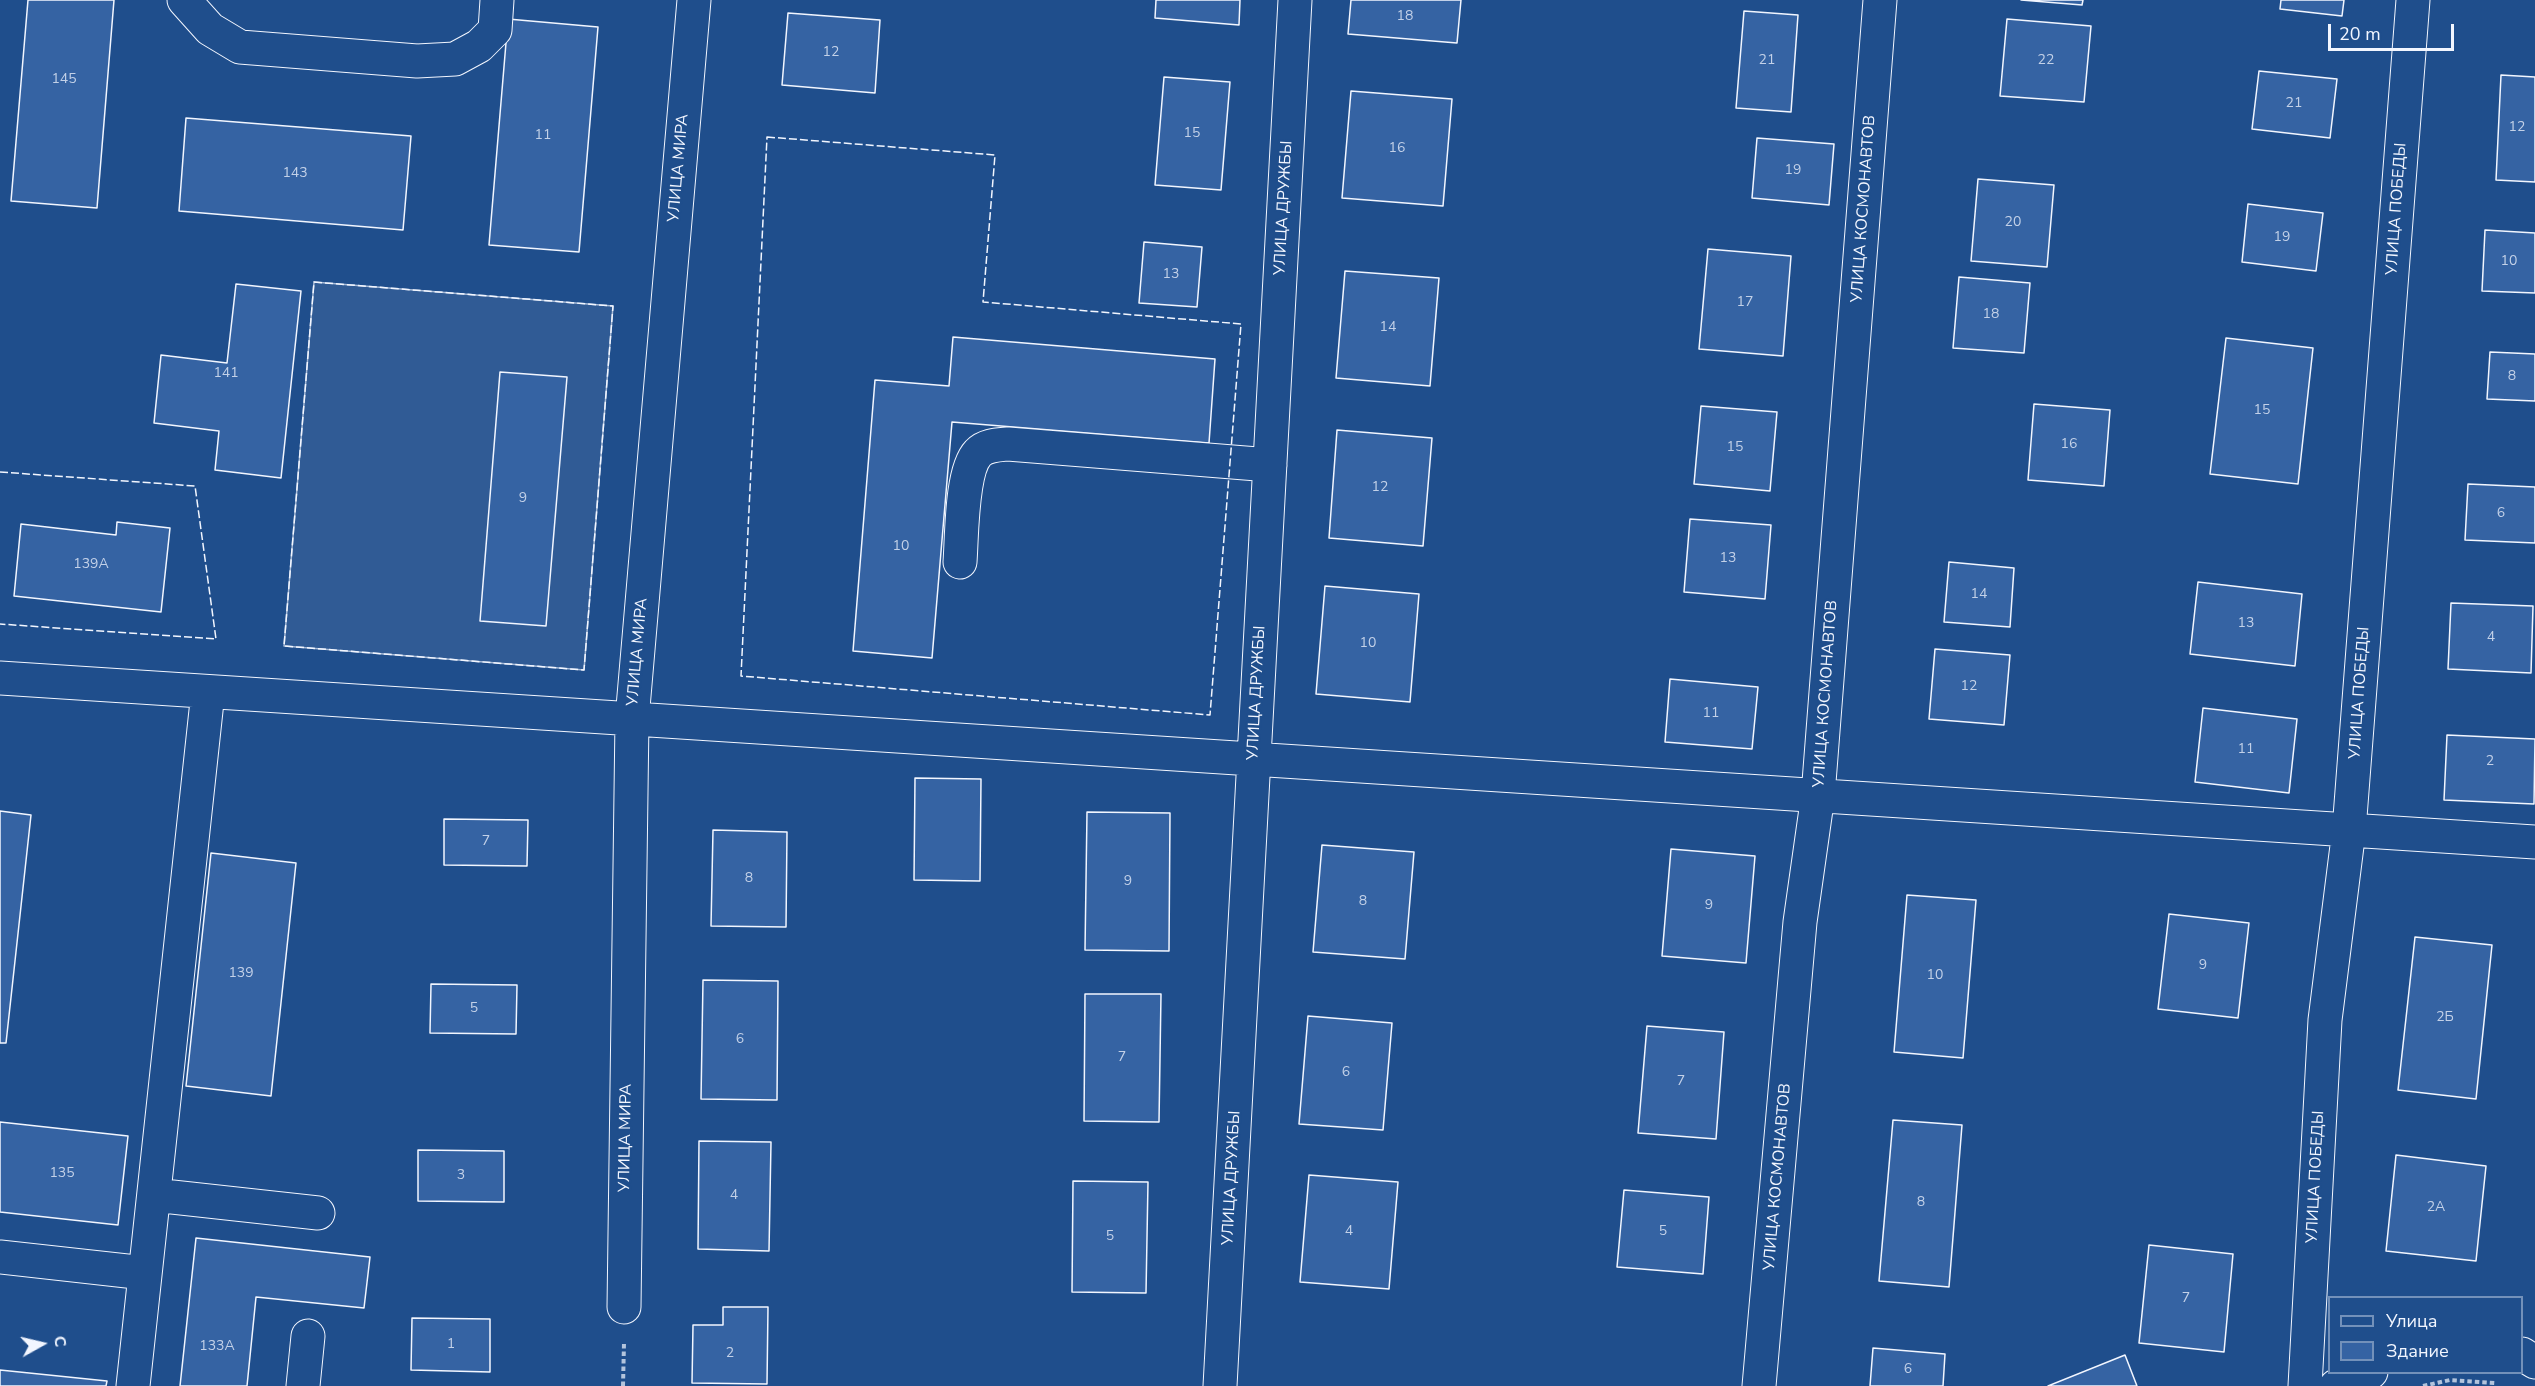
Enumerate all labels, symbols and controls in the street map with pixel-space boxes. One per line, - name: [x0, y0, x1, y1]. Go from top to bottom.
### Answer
- house number: 18: [1397, 9, 1413, 25]
- scale bar: [2331, 12, 2457, 50]
- text: 20 m: [2339, 22, 2381, 46]
- house number: 12: [823, 45, 839, 61]
- house number: 21: [1759, 53, 1775, 69]
- house number: 22: [2038, 53, 2054, 69]
- house number: 145: [51, 72, 77, 88]
- house number: 21: [2286, 96, 2302, 112]
- street label: УЛИЦА МИРА: [665, 113, 693, 223]
- street label: УЛИЦА КОСМОНАВТОВ: [1848, 115, 1880, 303]
- house number: 12: [2509, 120, 2525, 136]
- house number: 15: [1184, 126, 1200, 142]
- house number: 11: [535, 128, 551, 144]
- street label: УЛИЦА ДРУЖБЫ: [1271, 140, 1297, 276]
- house number: 16: [1389, 141, 1405, 157]
- street label: УЛИЦА ПОБЕДЫ: [2383, 142, 2411, 276]
- house number: 19: [1785, 163, 1801, 179]
- house number: 143: [282, 166, 308, 182]
- house number: 20: [2005, 215, 2021, 231]
- house number: 19: [2274, 230, 2290, 246]
- house number: 10: [2501, 254, 2517, 270]
- house number: 13: [1163, 267, 1179, 283]
- house number: 17: [1737, 295, 1753, 311]
- house number: 18: [1983, 307, 1999, 323]
- house number: 14: [1380, 320, 1396, 336]
- house number: 141: [213, 366, 239, 382]
- house number: 8: [2508, 369, 2516, 385]
- house number: 15: [2254, 403, 2270, 419]
- house number: 16: [2061, 437, 2077, 453]
- house number: 15: [1727, 440, 1743, 456]
- house number: 12: [1372, 480, 1388, 496]
- house number: 9: [519, 491, 527, 507]
- house number: 6: [2497, 506, 2505, 522]
- house number: 10: [893, 539, 909, 555]
- house number: 13: [1720, 551, 1736, 567]
- house number: 139А: [73, 557, 109, 573]
- house number: 14: [1971, 587, 1987, 603]
- street label: УЛИЦА МИРА: [624, 597, 652, 707]
- street label: УЛИЦА КОСМОНАВТОВ: [1810, 600, 1842, 788]
- house number: 13: [2238, 616, 2254, 632]
- street label: УЛИЦА ДРУЖБЫ: [1244, 625, 1270, 761]
- street label: УЛИЦА ПОБЕДЫ: [2346, 626, 2374, 760]
- house number: 4: [2487, 630, 2495, 646]
- house number: 10: [1360, 636, 1376, 652]
- house number: 12: [1961, 679, 1977, 695]
- house number: 11: [1703, 706, 1719, 722]
- house number: 11: [2238, 742, 2254, 758]
- house number: 2: [2486, 754, 2494, 770]
- house number: 7: [482, 834, 490, 850]
- house number: 8: [745, 871, 753, 887]
- house number: 9: [1124, 874, 1132, 890]
- house number: 8: [1359, 894, 1367, 910]
- house number: 9: [1705, 898, 1713, 914]
- house number: 9: [2199, 958, 2207, 974]
- house number: 139: [228, 966, 254, 982]
- house number: 10: [1927, 968, 1943, 984]
- house number: 5: [470, 1001, 478, 1017]
- house number: 2Б: [2436, 1010, 2454, 1026]
- house number: 6: [736, 1032, 744, 1048]
- house number: 7: [1118, 1050, 1126, 1066]
- house number: 6: [1342, 1065, 1350, 1081]
- house number: 7: [1677, 1074, 1685, 1090]
- street label: УЛИЦА КОСМОНАВТОВ: [1760, 1082, 1796, 1272]
- street label: УЛИЦА МИРА: [615, 1084, 637, 1192]
- street label: УЛИЦА ДРУЖБЫ: [1219, 1110, 1245, 1246]
- street label: УЛИЦА ПОБЕДЫ: [2303, 1110, 2329, 1244]
- house number: 135: [49, 1166, 75, 1182]
- house number: 3: [457, 1168, 465, 1184]
- house number: 4: [730, 1188, 738, 1204]
- house number: 8: [1917, 1195, 1925, 1211]
- house number: 2А: [2427, 1200, 2445, 1216]
- house number: 4: [1345, 1224, 1353, 1240]
- house number: 5: [1659, 1224, 1667, 1240]
- house number: 5: [1106, 1229, 1114, 1245]
- house number: 7: [2182, 1291, 2190, 1307]
- legend: [2328, 1296, 2523, 1374]
- text: Улица: [2386, 1309, 2437, 1333]
- north arrow: [12, 1314, 72, 1374]
- text: С: [48, 1335, 71, 1348]
- house number: 1: [447, 1337, 455, 1353]
- house number: 133А: [199, 1339, 235, 1355]
- text: Здание: [2386, 1339, 2449, 1363]
- house number: 2: [726, 1346, 734, 1362]
- house number: 6: [1904, 1362, 1912, 1378]

